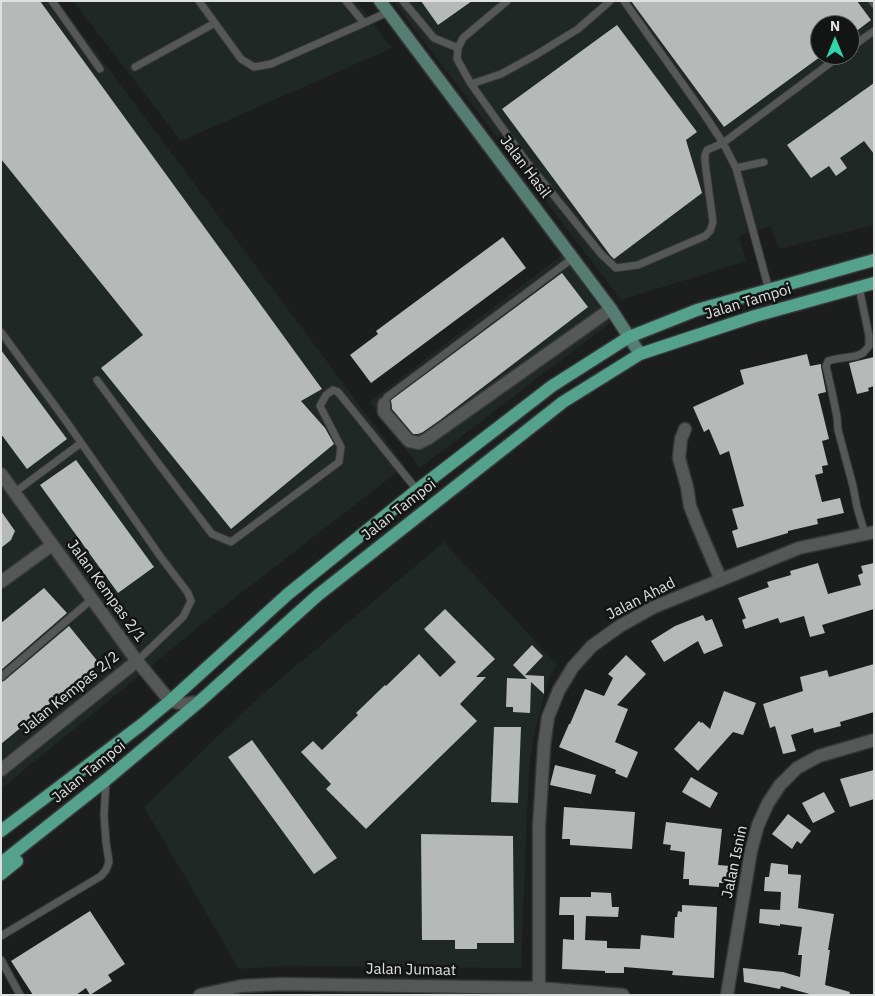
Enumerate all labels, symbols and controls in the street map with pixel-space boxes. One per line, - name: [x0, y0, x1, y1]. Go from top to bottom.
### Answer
- north arrow: [810, 15, 860, 65]
- text: N: [830, 17, 840, 35]
- street label: Jalan Hasil: [496, 132, 554, 202]
- street label: Jalan Tampoi: [703, 280, 793, 324]
- street label: Jalan Tampoi: [358, 475, 440, 545]
- street label: Jalan Kempas 2/1: [63, 537, 149, 645]
- street label: Jalan Ahad: [604, 574, 678, 624]
- street label: Jalan Kempas 2/2: [17, 648, 123, 738]
- street label: Jalan Tampoi: [49, 737, 129, 807]
- street label: Jalan Isnin: [719, 824, 751, 900]
- street label: Jalan Jumaat: [366, 960, 456, 980]

